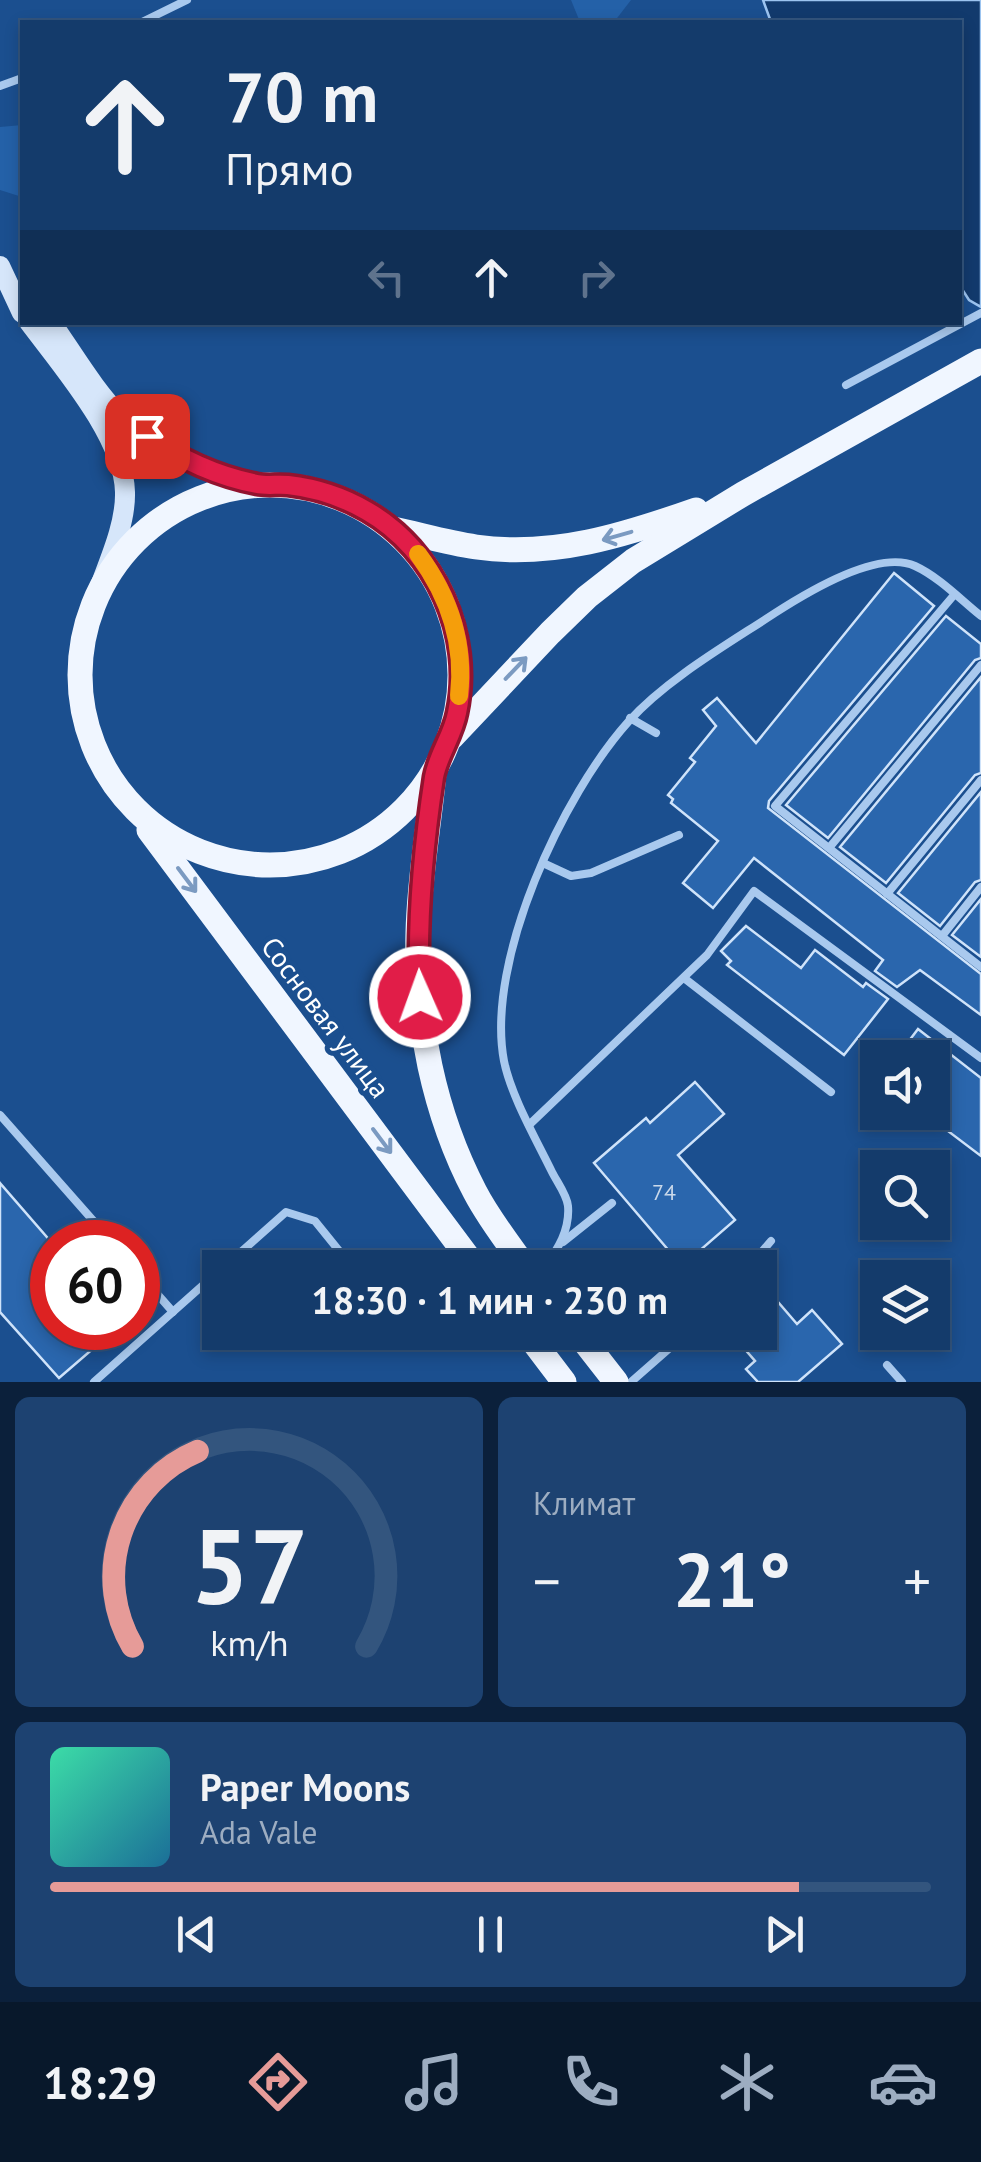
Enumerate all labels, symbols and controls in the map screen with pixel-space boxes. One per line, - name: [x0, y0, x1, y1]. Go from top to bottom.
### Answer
- text: 70 m: [225, 51, 378, 141]
- icon: ahead: [60, 60, 190, 190]
- text: Прямо: [225, 139, 354, 197]
- icon: left: [359, 250, 414, 305]
- icon: ahead: [464, 250, 519, 305]
- icon: right: [569, 250, 624, 305]
- pin: [105, 394, 190, 479]
- icon: arrive: [120, 409, 175, 464]
- one-way arrow: [602, 528, 633, 546]
- one-way arrow: [504, 656, 528, 681]
- one-way arrow: [176, 866, 197, 893]
- street label: Сосновая улица: [253, 929, 399, 1105]
- position arrow: [368, 945, 472, 1049]
- map controls: [860, 1040, 950, 1350]
- button: sound: [860, 1040, 950, 1130]
- one-way arrow: [371, 1127, 392, 1154]
- button: search: [860, 1150, 950, 1240]
- house number: 74: [652, 1178, 676, 1206]
- speed limit sign: 60: [30, 1220, 160, 1350]
- button: layers: [860, 1260, 950, 1350]
- text: 18:30 · 1 мин · 230 m: [311, 1275, 668, 1324]
- text: Климат: [533, 1482, 635, 1524]
- text: 57: [190, 1498, 308, 1633]
- text: 21°: [673, 1531, 791, 1628]
- text: −: [533, 1545, 561, 1616]
- text: +: [903, 1545, 931, 1616]
- text: km/h: [210, 1620, 288, 1666]
- text: Paper Moons: [200, 1762, 410, 1811]
- text: Ada Vale: [200, 1811, 317, 1853]
- icon: previous: [169, 1907, 224, 1962]
- icon: pause: [463, 1907, 518, 1962]
- icon: next: [757, 1907, 812, 1962]
- icon: directions: [243, 2047, 313, 2117]
- icon: music: [399, 2047, 469, 2117]
- icon: phone: [556, 2047, 626, 2117]
- icon: climate: [712, 2047, 782, 2117]
- icon: car: [868, 2047, 938, 2117]
- text: 18:29: [43, 2053, 157, 2111]

